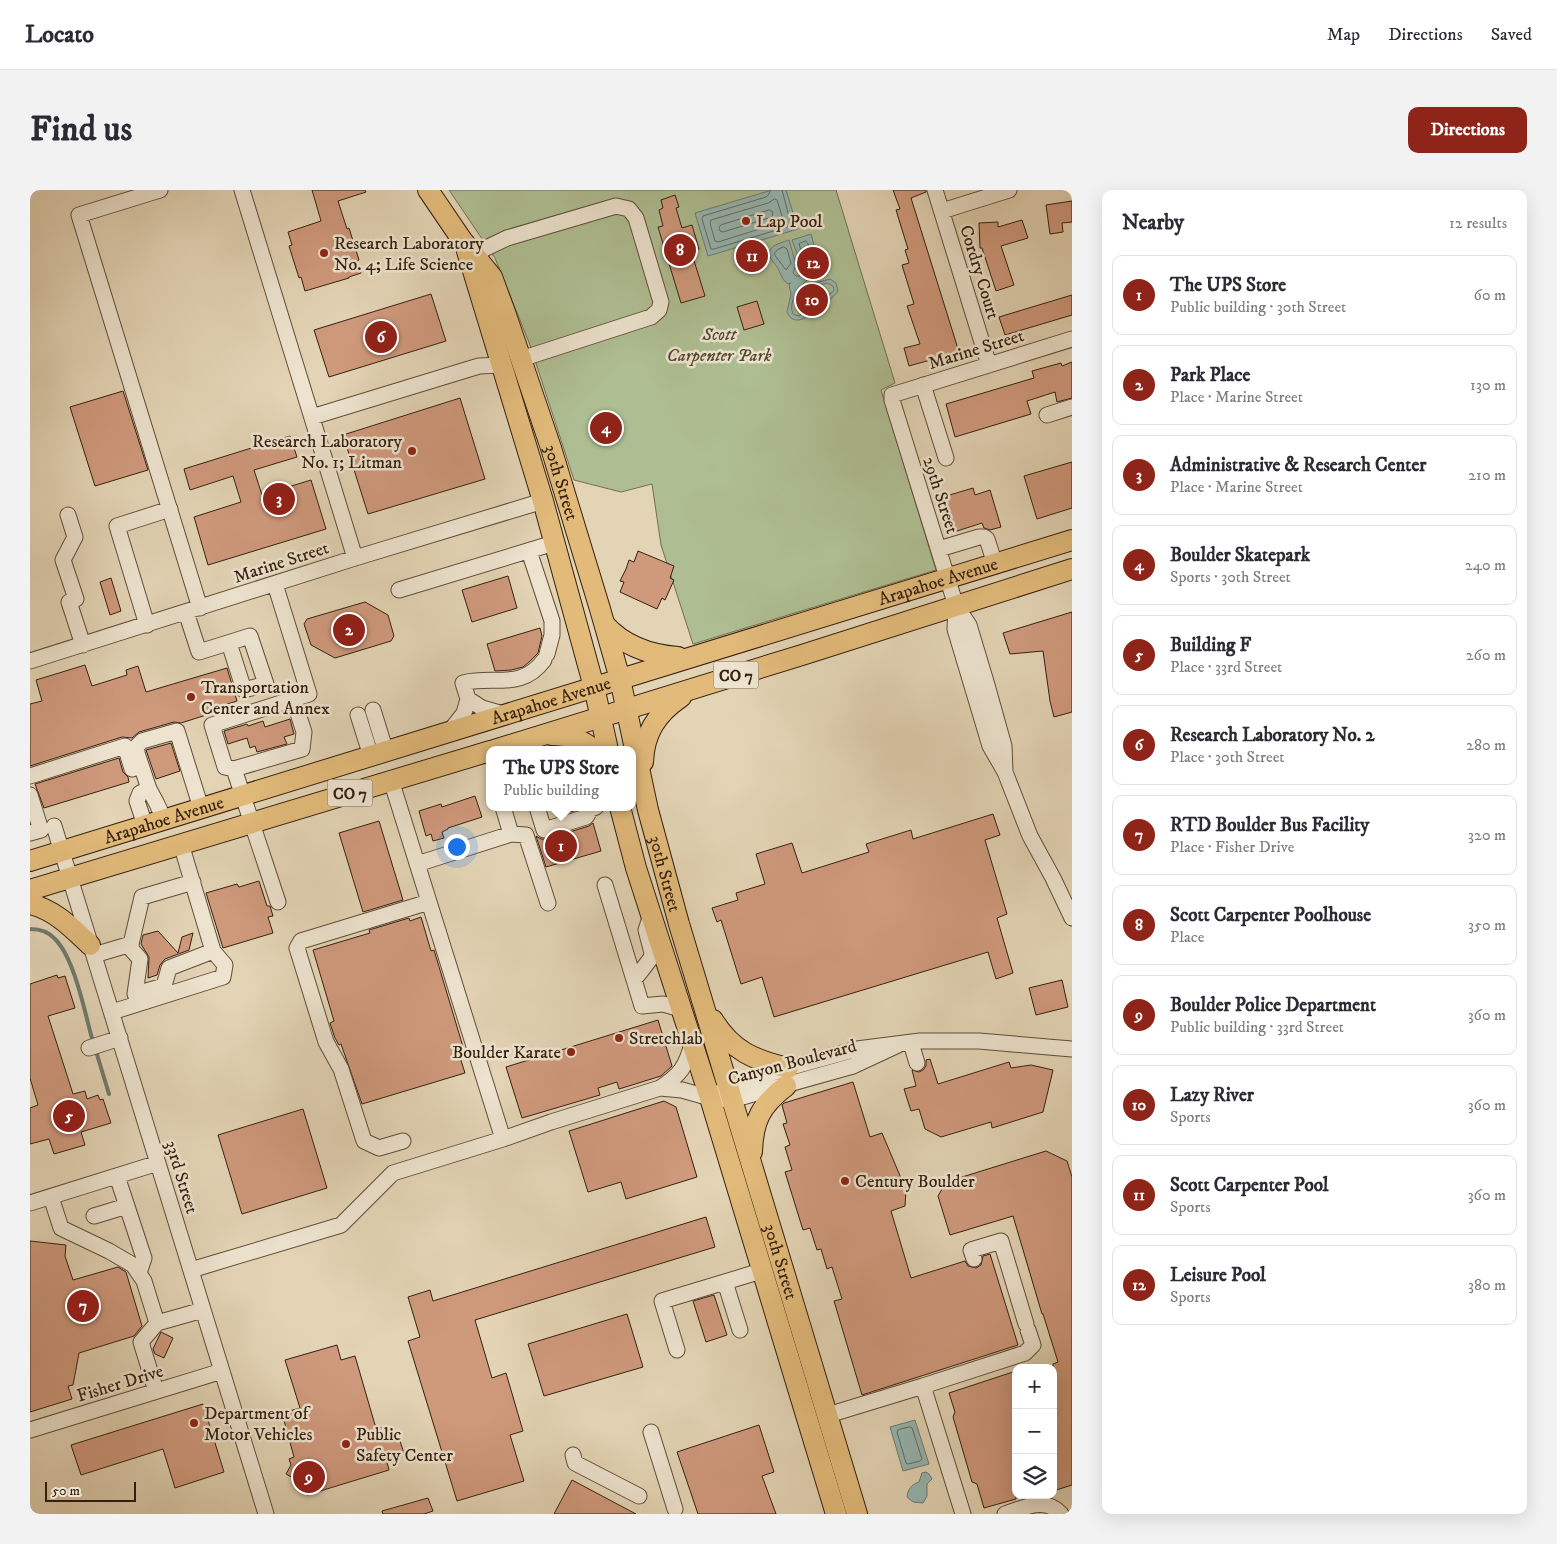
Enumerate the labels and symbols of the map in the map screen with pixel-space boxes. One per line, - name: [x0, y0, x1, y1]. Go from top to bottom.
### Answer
- place label: Lap Pool: [756, 211, 823, 233]
- marker: Lap Pool: [740, 215, 752, 227]
- street label: Cordry Court: [954, 223, 1004, 322]
- pin: 8: [664, 231, 696, 269]
- place label: Research Laboratory No. 4; Life Science: [334, 233, 484, 276]
- pin: 11: [736, 237, 768, 275]
- pin: 12: [797, 244, 829, 282]
- marker: Research Laboratory No. 4; Life Science: [318, 247, 330, 259]
- pin: 10: [796, 281, 828, 319]
- pin: 6: [365, 318, 397, 356]
- park label: Scott Carpenter Park: [667, 324, 772, 367]
- street label: Marine Street: [926, 325, 1027, 375]
- pin: 4: [590, 409, 622, 447]
- place label: Research Laboratory No. 1; Litman: [252, 431, 403, 474]
- street label: 30th Street: [539, 442, 582, 524]
- marker: Research Laboratory No. 1; Litman: [406, 445, 418, 457]
- street label: 29th Street: [917, 454, 963, 537]
- pin: 3: [263, 480, 295, 518]
- street label: Marine Street: [231, 537, 332, 589]
- street label: Arapahoe Avenue: [876, 554, 1001, 611]
- pin: 2: [333, 611, 365, 649]
- road number: CO 7: [714, 662, 758, 688]
- street label: Arapahoe Avenue: [489, 673, 614, 730]
- place label: Transportation Center and Annex: [201, 677, 330, 720]
- marker: Transportation Center and Annex: [185, 691, 197, 703]
- road number: CO 7: [328, 780, 372, 806]
- street label: Arapahoe Avenue: [102, 792, 227, 849]
- pin: 1: [545, 827, 577, 865]
- street label: 30th Street: [643, 833, 685, 915]
- your location: [444, 834, 470, 860]
- place label: Stretchlab: [629, 1028, 703, 1050]
- marker: Stretchlab: [613, 1032, 625, 1044]
- street label: Canyon Boulevard: [726, 1035, 859, 1091]
- place label: Boulder Karate: [452, 1042, 561, 1064]
- marker: Boulder Karate: [565, 1046, 577, 1058]
- pin: 5: [53, 1097, 85, 1135]
- street label: 33rd Street: [159, 1138, 203, 1217]
- place label: Century Boulder: [855, 1171, 975, 1193]
- marker: Century Boulder: [839, 1175, 851, 1187]
- street label: 30th Street: [758, 1222, 802, 1303]
- pin: 7: [67, 1287, 99, 1325]
- street label: Fisher Drive: [74, 1360, 166, 1408]
- place label: Department of Motor Vehicles: [204, 1403, 313, 1446]
- marker: Department of Motor Vehicles: [188, 1417, 200, 1429]
- place label: Public Safety Center: [356, 1424, 453, 1467]
- marker: Public Safety Center: [340, 1438, 352, 1450]
- pin: 9: [293, 1458, 325, 1496]
- scale bar: [45, 1479, 136, 1502]

